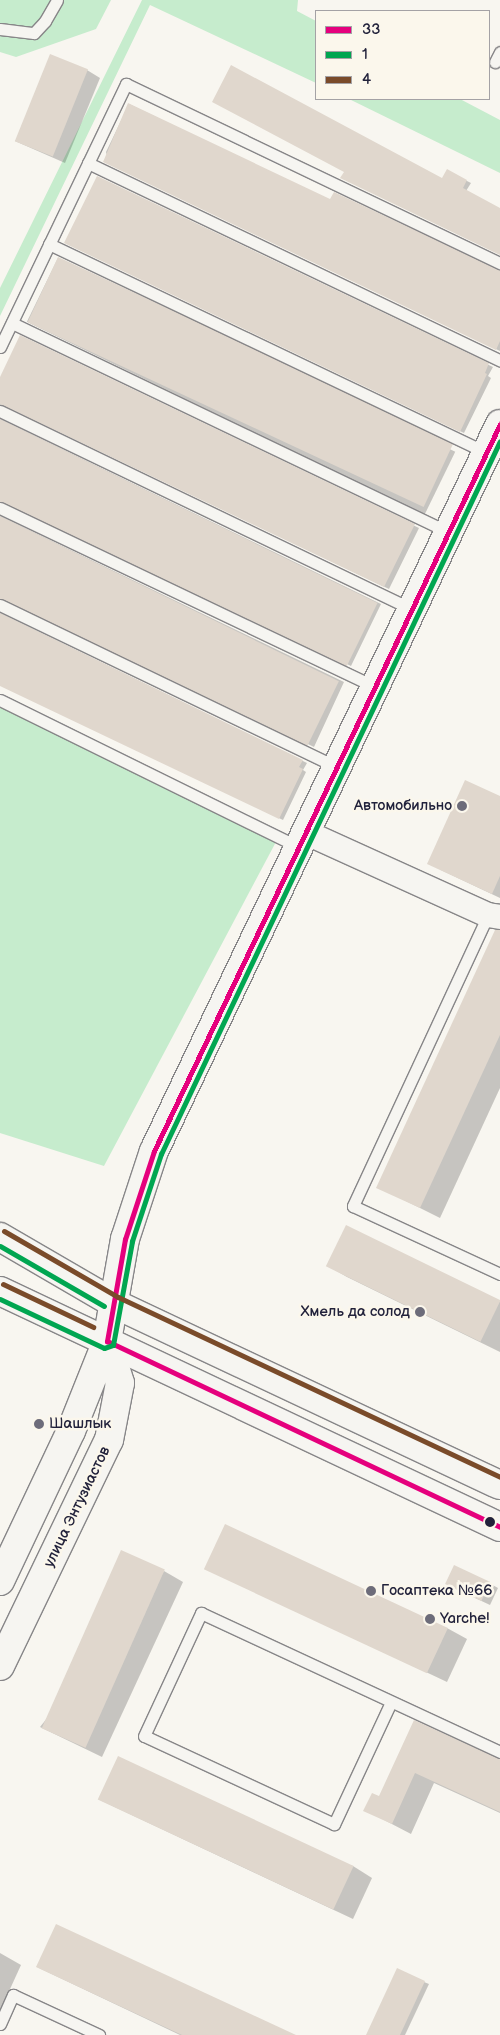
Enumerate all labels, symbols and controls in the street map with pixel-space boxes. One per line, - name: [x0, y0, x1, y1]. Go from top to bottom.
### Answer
- legend: [315, 10, 490, 100]
- text: 33: [362, 20, 380, 39]
- text: 1: [362, 45, 368, 64]
- text: 4: [362, 70, 371, 89]
- place label: Автомобильно: [354, 797, 452, 815]
- marker: Автомобильно: [456, 800, 468, 812]
- place label: Хмель да солод: [301, 1303, 410, 1321]
- marker: Хмель да солод: [414, 1306, 426, 1318]
- place label: Шашлык: [49, 1415, 111, 1433]
- marker: Шашлык: [33, 1418, 45, 1430]
- street label: улица Энтузиастов: [40, 1444, 114, 1570]
- unlabelled marker: [485, 1517, 495, 1527]
- place label: Госаптека №66: [381, 1582, 492, 1600]
- marker: Госаптека №66: [365, 1585, 377, 1597]
- place label: Yarche!: [440, 1610, 489, 1628]
- marker: Yarche!: [424, 1613, 436, 1625]

